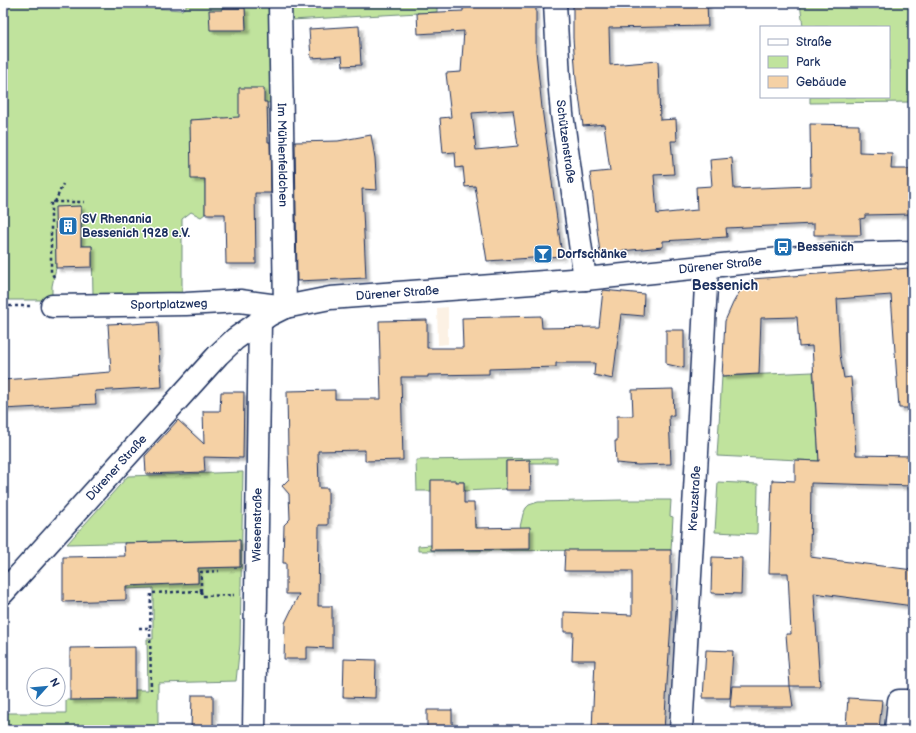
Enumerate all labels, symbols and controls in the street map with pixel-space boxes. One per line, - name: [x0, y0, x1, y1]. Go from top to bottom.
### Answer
- legend: [760, 26, 890, 98]
- text: Straße: [796, 35, 832, 50]
- text: Park: [796, 55, 820, 70]
- text: Gebäude: [796, 75, 846, 90]
- street label: Schützenstraße: [553, 99, 579, 184]
- street label: Im Mühlenfeldchen: [274, 103, 290, 207]
- place label: SV Rhenania Bessenich 1928 e.V.: [82, 212, 190, 241]
- building icon: SV Rhenania Bessenich 1928 e.V.: [57, 215, 79, 237]
- bus stop icon: Bessenich: [772, 236, 794, 258]
- place label: Bessenich: [797, 240, 854, 255]
- bar icon: Dorfschänke: [532, 243, 554, 265]
- place label: Dorfschänke: [557, 247, 627, 262]
- street label: Dürener Straße: [678, 254, 763, 277]
- district label: Bessenich: [692, 277, 758, 294]
- street label: Dürener Straße: [355, 283, 440, 304]
- street label: Sportplatzweg: [130, 296, 208, 313]
- street label: Dürener Straße: [83, 432, 150, 504]
- street label: Kreuzstraße: [686, 465, 704, 532]
- street label: Wiesenstraße: [249, 488, 266, 562]
- north arrow: [26, 667, 66, 707]
- text: N: [47, 676, 62, 689]

